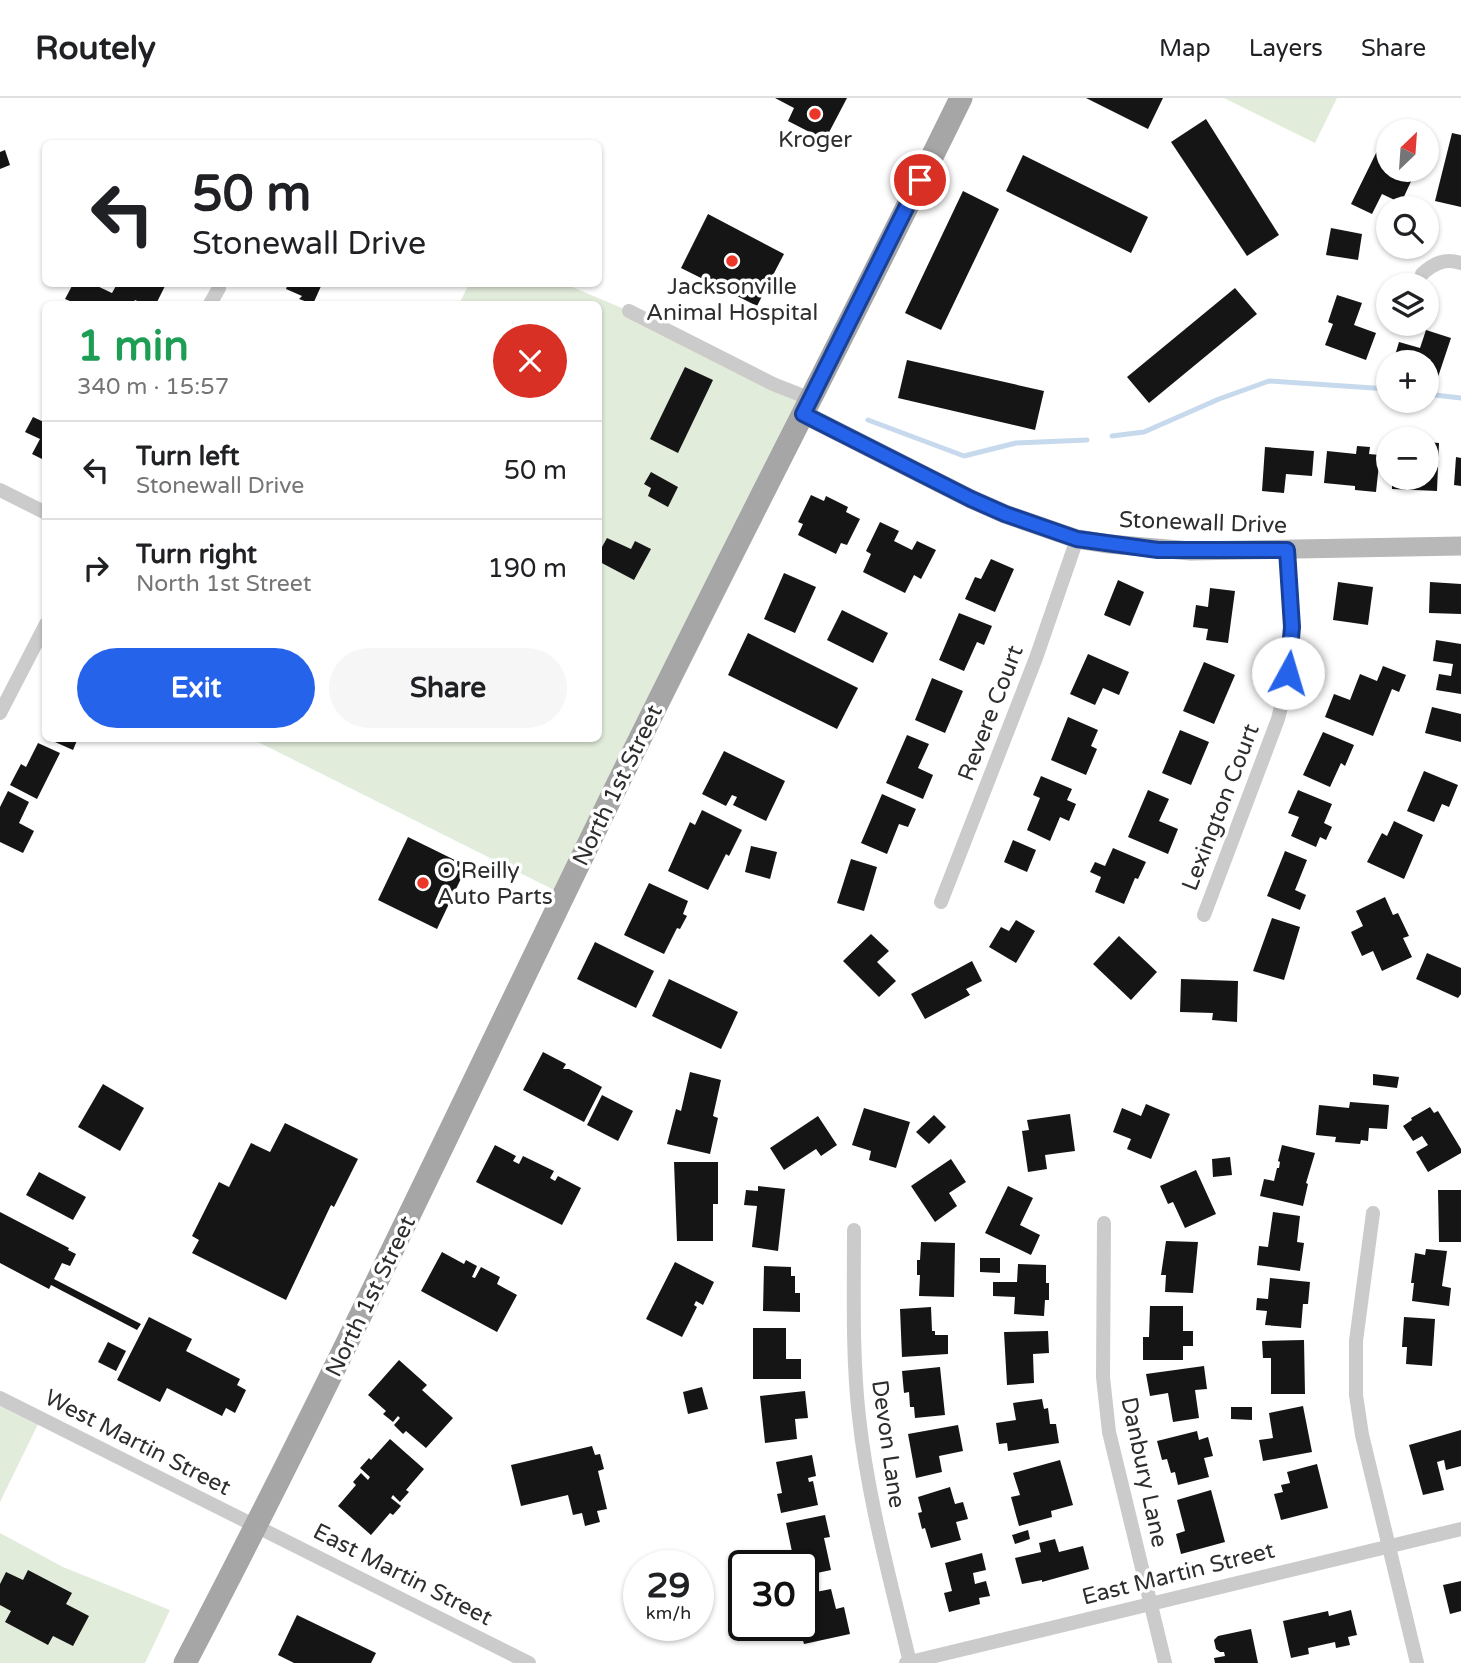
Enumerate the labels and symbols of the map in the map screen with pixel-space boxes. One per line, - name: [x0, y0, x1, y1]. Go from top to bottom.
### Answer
- marker: Kroger: [807, 106, 823, 122]
- north arrow: [1376, 119, 1438, 182]
- place label: Kroger: [778, 126, 852, 154]
- pin: [890, 150, 950, 210]
- marker: Jacksonville Animal Hospital: [724, 253, 740, 269]
- place label: Jacksonville Animal Hospital: [646, 273, 818, 327]
- street label: Stonewall Drive: [1118, 506, 1288, 540]
- position arrow: [1251, 636, 1325, 710]
- street label: Revere Court: [952, 641, 1030, 785]
- street label: North 1st Street: [567, 700, 669, 870]
- street label: Lexington Court: [1176, 720, 1266, 895]
- place label: O'Reilly Auto Parts: [437, 857, 553, 911]
- marker: O'Reilly Auto Parts: [415, 875, 431, 891]
- street label: North 1st Street: [320, 1211, 422, 1381]
- street label: Devon Lane: [865, 1378, 911, 1510]
- street label: West Martin Street: [40, 1384, 235, 1502]
- street label: Danbury Lane: [1114, 1395, 1174, 1550]
- street label: East Martin Street: [308, 1518, 497, 1632]
- street label: East Martin Street: [1079, 1536, 1278, 1611]
- speed limit sign: 30: [728, 1550, 819, 1641]

